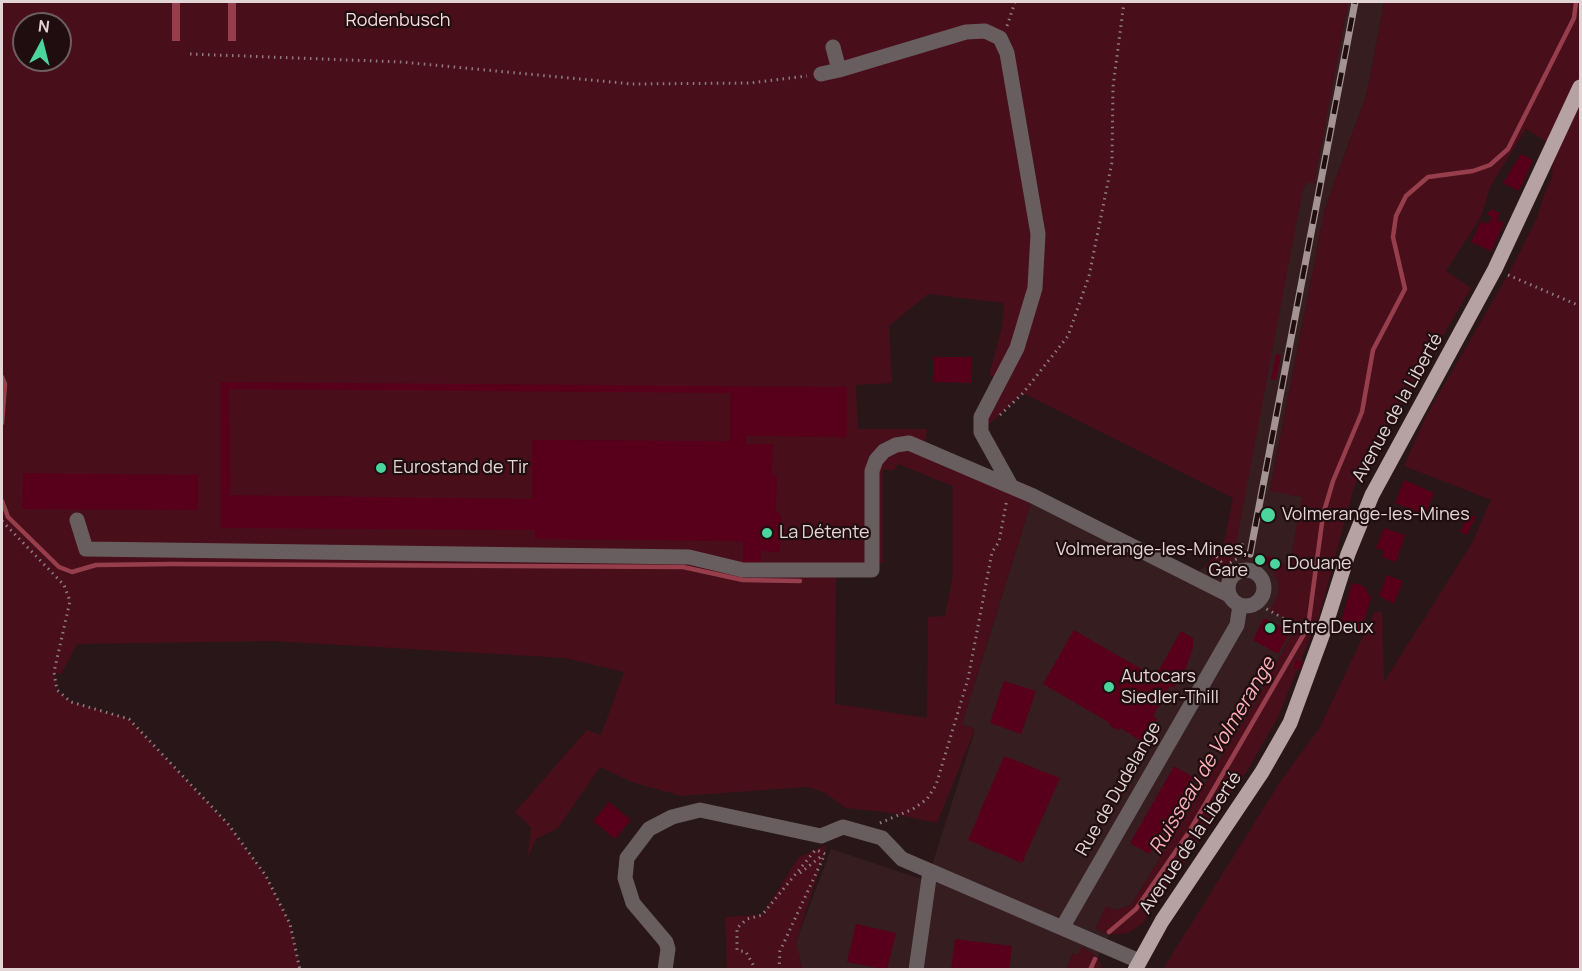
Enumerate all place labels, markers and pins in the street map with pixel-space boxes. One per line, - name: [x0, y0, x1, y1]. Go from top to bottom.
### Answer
- place label: Eurostand de Tir: [393, 457, 529, 479]
- marker: Eurostand de Tir: [374, 461, 388, 475]
- place label: Volmerange-les-Mines: [1282, 504, 1470, 526]
- marker: Volmerange-les-Mines: [1259, 506, 1277, 524]
- place label: La Détente: [779, 522, 870, 544]
- marker: La Détente: [760, 526, 774, 540]
- place label: Volmerange-les-Mines, Gare: [1056, 539, 1248, 582]
- marker: Volmerange-les-Mines, Gare: [1253, 553, 1267, 567]
- place label: Douane: [1287, 553, 1352, 575]
- marker: Douane: [1268, 557, 1282, 571]
- place label: Entre Deux: [1282, 617, 1373, 639]
- marker: Entre Deux: [1263, 621, 1277, 635]
- place label: Autocars Siedler-Thill: [1121, 666, 1219, 708]
- marker: Autocars Siedler-Thill: [1102, 680, 1116, 694]

